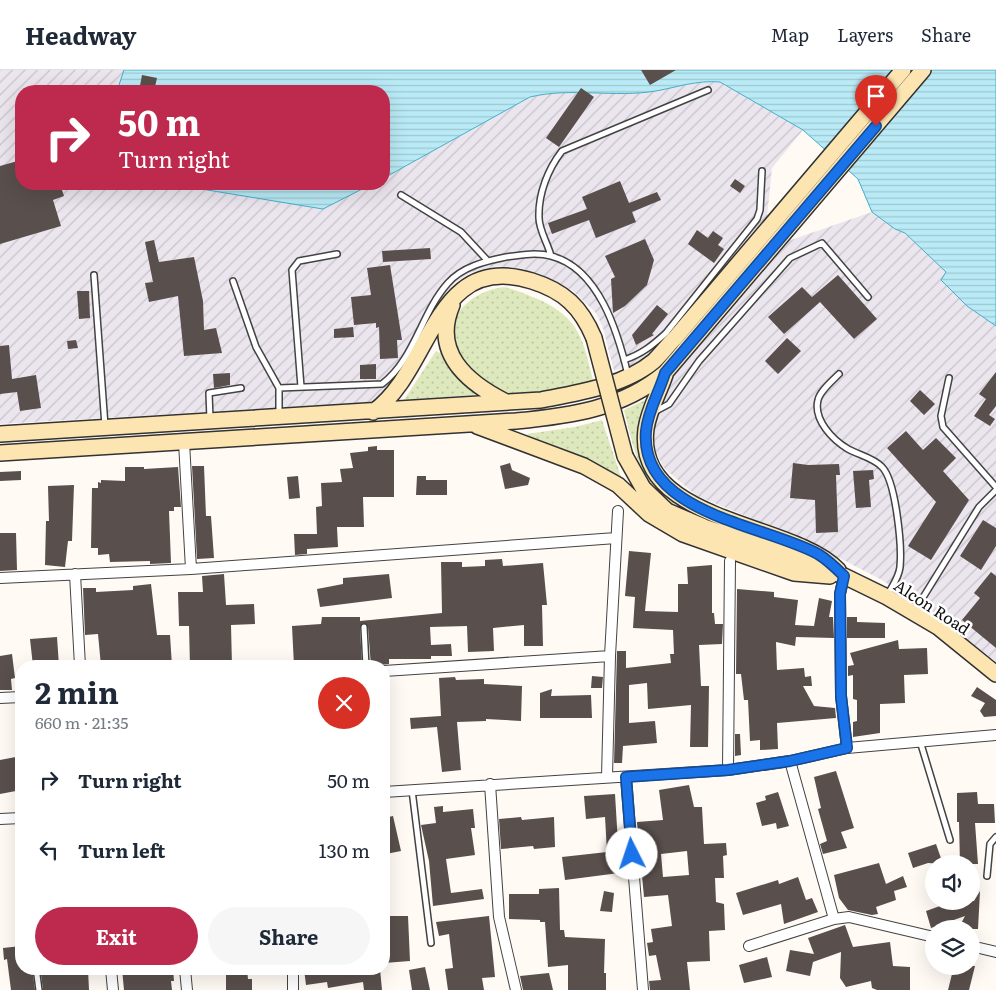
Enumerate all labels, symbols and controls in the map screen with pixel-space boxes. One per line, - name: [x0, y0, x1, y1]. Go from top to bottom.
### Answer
- text: Headway: [25, 17, 136, 52]
- text: Map: [771, 21, 809, 48]
- text: Layers: [837, 21, 893, 48]
- text: Share: [921, 21, 971, 48]
- pin: [855, 75, 897, 126]
- icon: arrive: [862, 82, 890, 110]
- text: 50 m: [118, 95, 201, 147]
- icon: right: [35, 105, 100, 170]
- text: Turn right: [118, 142, 230, 175]
- street label: Alcon Road: [890, 572, 976, 640]
- text: 2 min: [35, 669, 119, 713]
- button: close: [318, 677, 370, 729]
- text: 660 m · 21:35: [35, 710, 128, 734]
- icon: right: [35, 766, 63, 794]
- text: Turn right: [78, 766, 182, 794]
- text: 50 m: [327, 766, 370, 794]
- position arrow: [605, 827, 657, 879]
- icon: left: [35, 836, 63, 864]
- text: Turn left: [78, 836, 165, 864]
- text: 130 m: [319, 836, 370, 864]
- map controls: [925, 855, 980, 975]
- button: sound: [925, 855, 980, 910]
- button: Exit: [35, 907, 198, 965]
- button: Share: [208, 907, 370, 965]
- button: layers: [925, 920, 980, 975]

